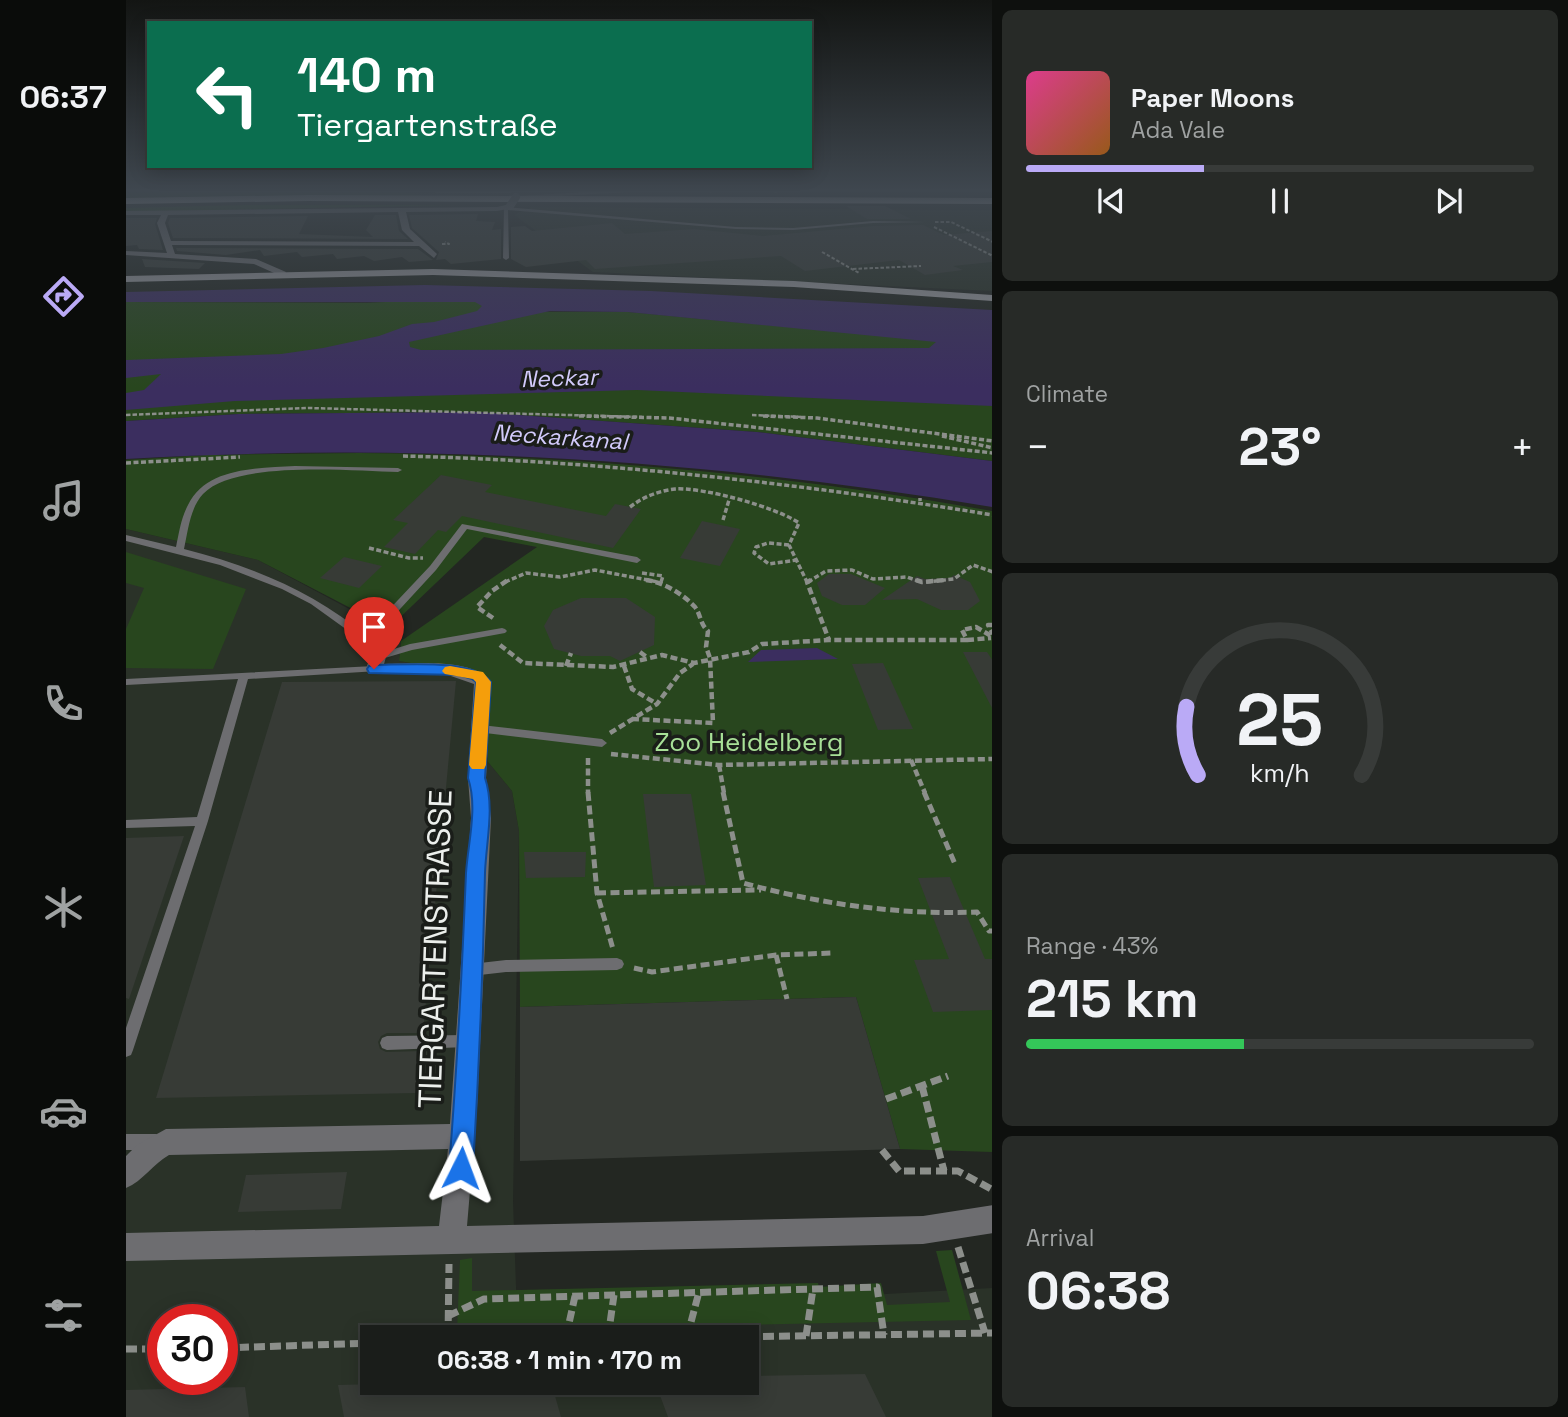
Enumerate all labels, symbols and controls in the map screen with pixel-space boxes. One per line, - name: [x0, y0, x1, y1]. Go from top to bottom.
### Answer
- text: 140 m: [297, 44, 436, 106]
- icon: left: [182, 49, 273, 140]
- text: 06:37: [19, 77, 107, 117]
- text: Paper Moons: [1131, 81, 1294, 115]
- text: Tiergartenstraße: [297, 105, 558, 145]
- text: Ada Vale: [1131, 115, 1225, 145]
- icon: previous: [1092, 182, 1130, 220]
- icon: pause: [1261, 182, 1299, 220]
- icon: next: [1430, 182, 1468, 220]
- icon: directions: [39, 272, 88, 321]
- water label: Neckar: [520, 362, 600, 394]
- text: Climate: [1026, 379, 1108, 409]
- text: 23°: [1239, 414, 1322, 480]
- water label: Neckarkanal: [492, 417, 631, 457]
- text: −: [1026, 423, 1050, 471]
- text: +: [1510, 423, 1534, 471]
- icon: music: [39, 476, 88, 525]
- pin: [344, 597, 404, 669]
- icon: arrive: [355, 608, 393, 646]
- text: 25: [1237, 673, 1323, 766]
- icon: phone: [39, 679, 88, 728]
- park label: Zoo Heidelberg: [655, 725, 843, 759]
- text: km/h: [1250, 756, 1310, 788]
- street label: TIERGARTENSTRASSE: [409, 789, 461, 1109]
- icon: climate: [39, 883, 88, 932]
- text: Range · 43%: [1026, 931, 1158, 961]
- text: 215 km: [1026, 966, 1199, 1032]
- icon: car: [39, 1087, 88, 1136]
- position arrow: [424, 1131, 498, 1205]
- text: Arrival: [1026, 1223, 1094, 1253]
- text: 06:38: [1026, 1258, 1170, 1324]
- icon: filters: [39, 1291, 88, 1340]
- speed limit sign: 30: [147, 1304, 238, 1395]
- text: 06:38 · 1 min · 170 m: [437, 1343, 682, 1377]

